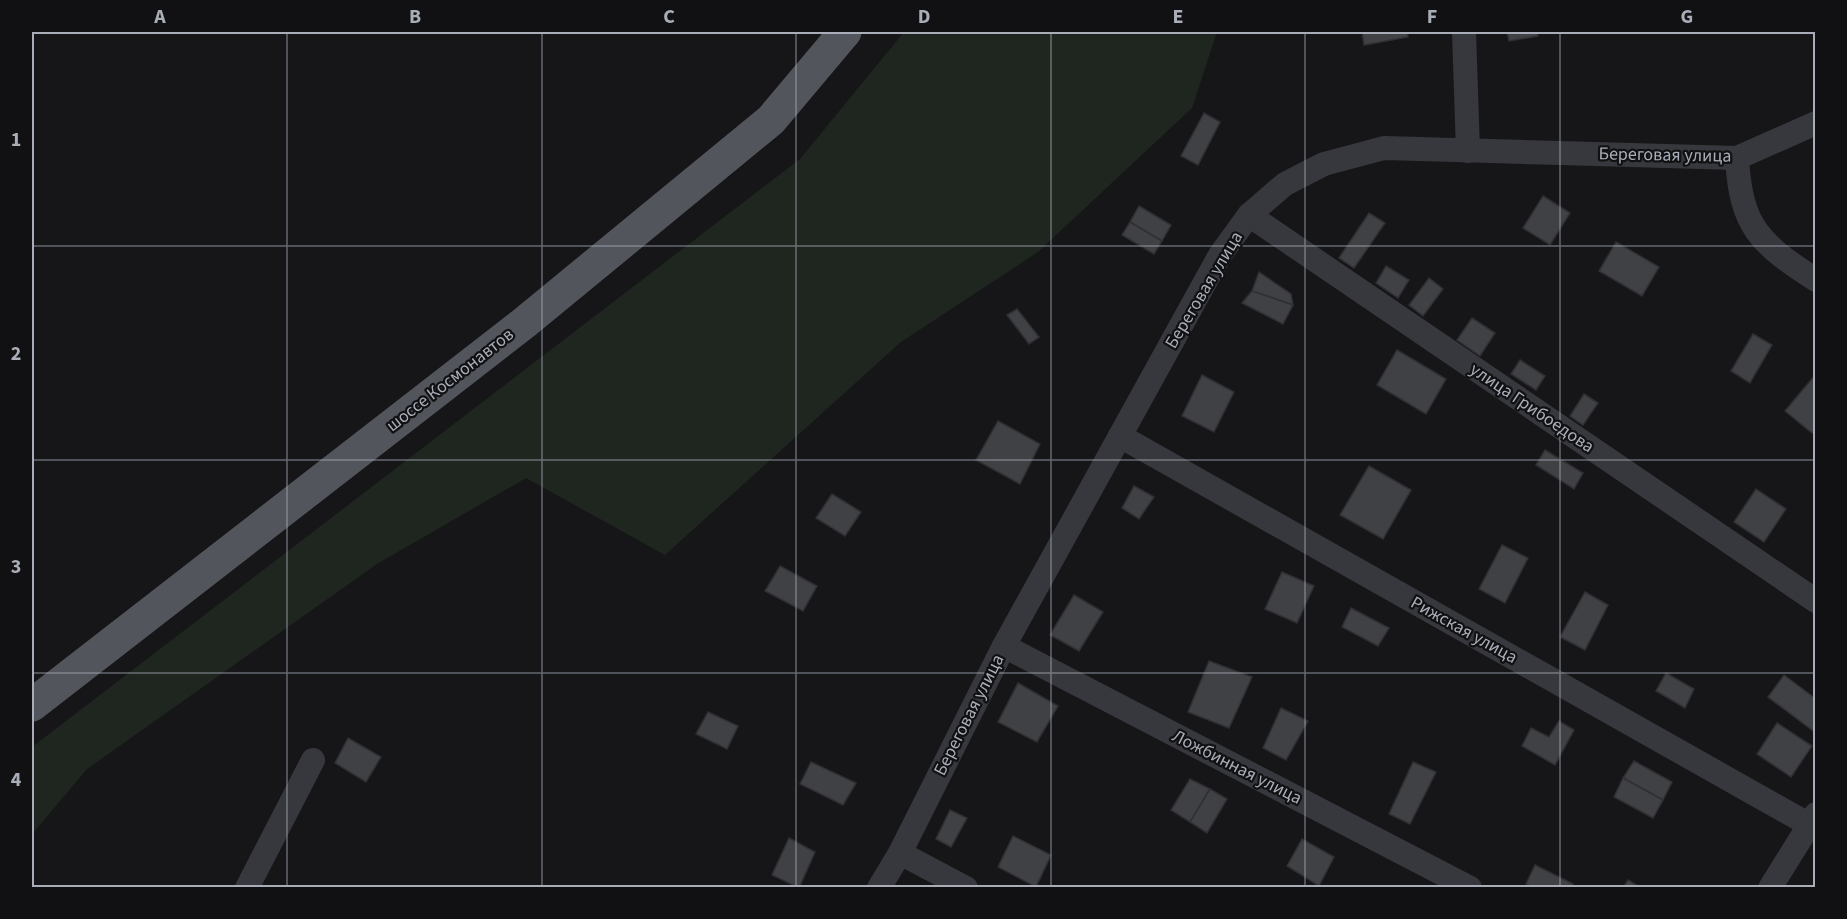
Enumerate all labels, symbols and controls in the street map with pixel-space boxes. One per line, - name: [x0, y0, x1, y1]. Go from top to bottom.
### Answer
- text: A: [153, 3, 166, 31]
- text: B: [409, 3, 421, 31]
- text: C: [663, 3, 675, 31]
- text: D: [918, 3, 930, 31]
- text: E: [1173, 3, 1183, 31]
- text: F: [1427, 3, 1437, 31]
- text: G: [1681, 3, 1693, 31]
- text: 1: [11, 126, 21, 154]
- street label: Береговая улица: [1598, 141, 1732, 169]
- street label: Береговая улица: [1159, 227, 1249, 353]
- street label: шоссе Космонавтов: [381, 322, 519, 438]
- text: 2: [11, 340, 21, 368]
- street label: улица Грибоедова: [1465, 357, 1599, 459]
- text: 3: [11, 553, 21, 581]
- street label: Рижская улица: [1406, 590, 1522, 670]
- street label: Береговая улица: [928, 650, 1010, 780]
- street label: Ложбинная улица: [1168, 723, 1306, 811]
- text: 4: [11, 766, 22, 794]

